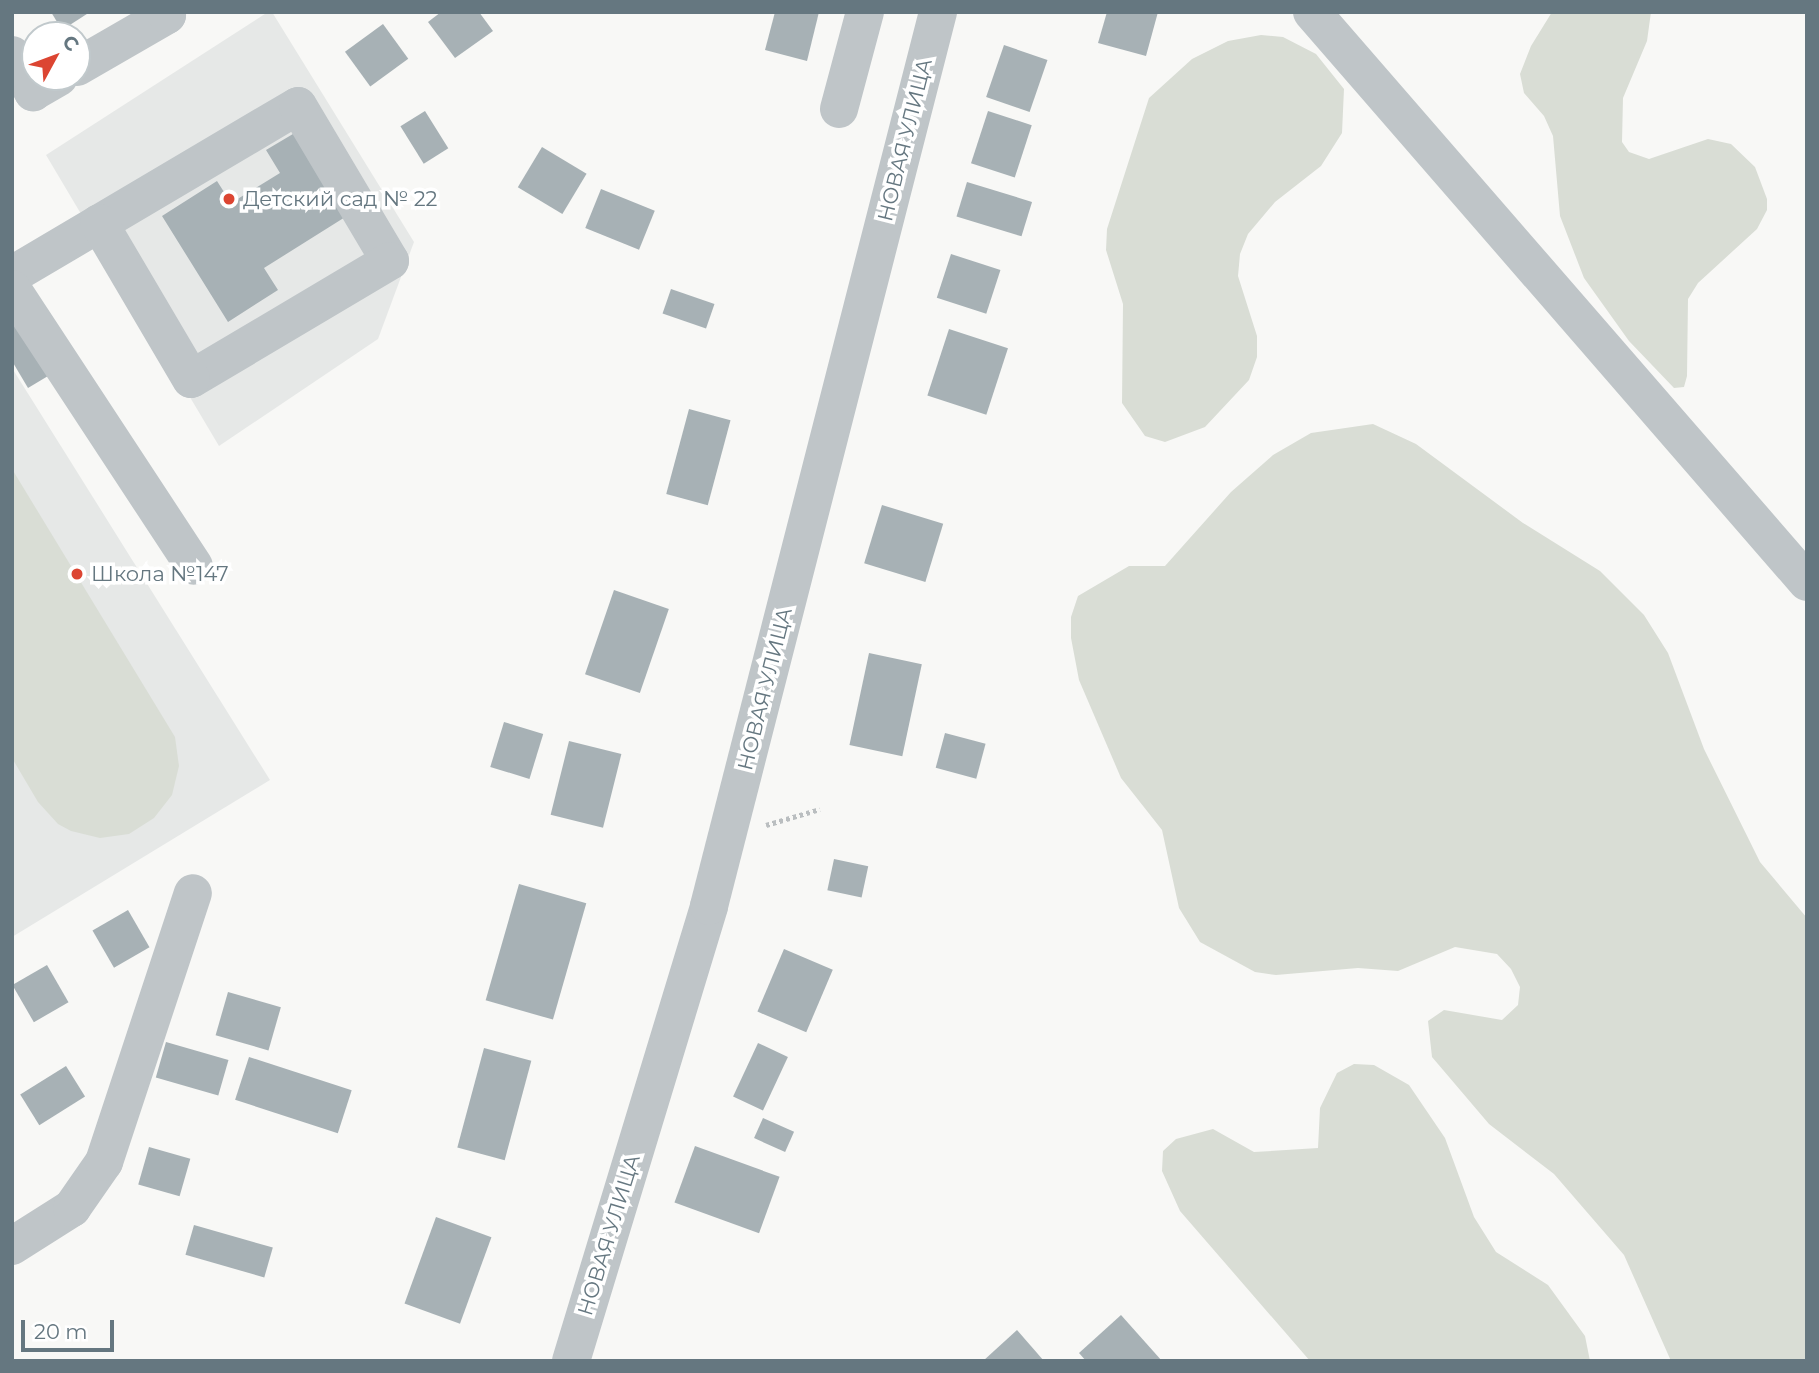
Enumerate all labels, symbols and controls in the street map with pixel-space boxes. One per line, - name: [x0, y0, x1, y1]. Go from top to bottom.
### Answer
- north arrow: [21, 21, 91, 91]
- text: С: [58, 30, 84, 56]
- street label: НОВАЯ УЛИЦА: [873, 56, 937, 224]
- place label: Детский сад № 22: [243, 186, 438, 212]
- marker: Детский сад № 22: [221, 191, 237, 207]
- place label: Школа №147: [91, 561, 229, 587]
- marker: Школа №147: [69, 566, 85, 582]
- street label: НОВАЯ УЛИЦА: [733, 605, 797, 773]
- street label: НОВАЯ УЛИЦА: [573, 1151, 645, 1319]
- scale bar: [24, 1306, 117, 1350]
- text: 20 m: [34, 1319, 88, 1344]

